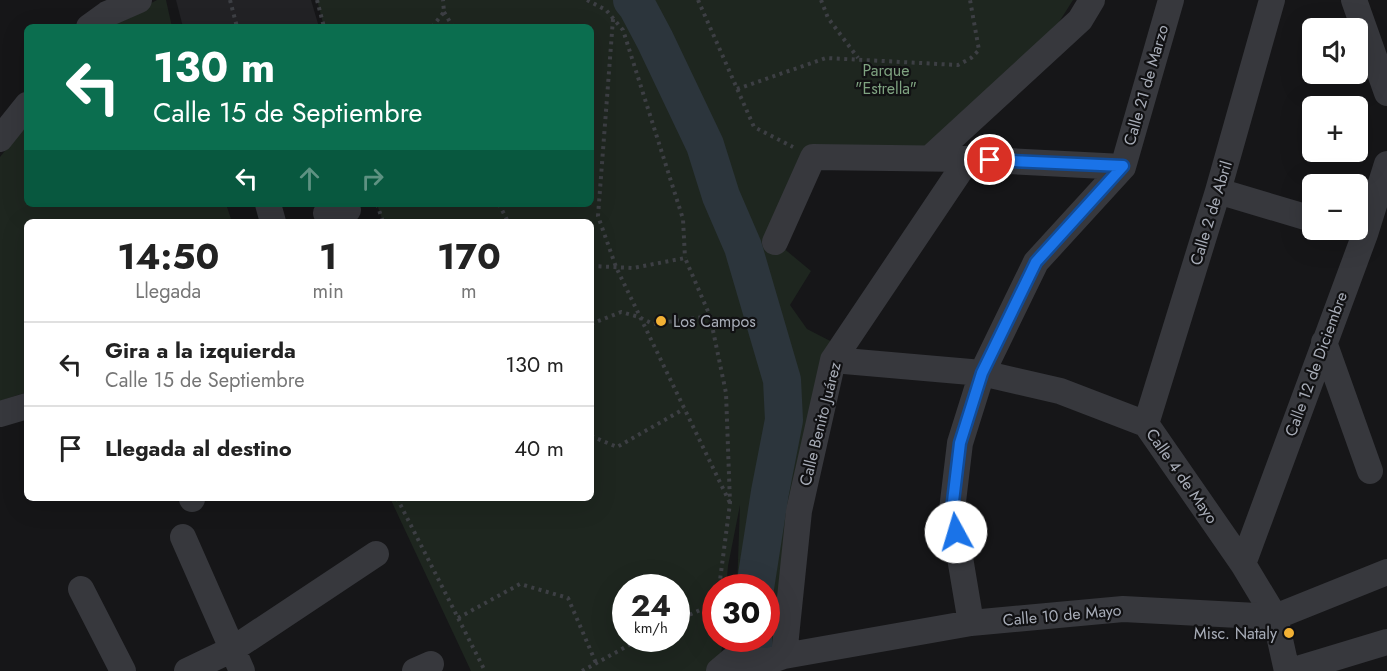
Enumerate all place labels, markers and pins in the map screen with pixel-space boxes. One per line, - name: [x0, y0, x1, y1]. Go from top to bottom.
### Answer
- pin: [964, 134, 1015, 185]
- place label: Los Campos: [673, 310, 756, 333]
- marker: Los Campos: [654, 314, 668, 328]
- place label: Misc. Nataly: [1194, 622, 1278, 645]
- marker: Misc. Nataly: [1282, 626, 1296, 640]

